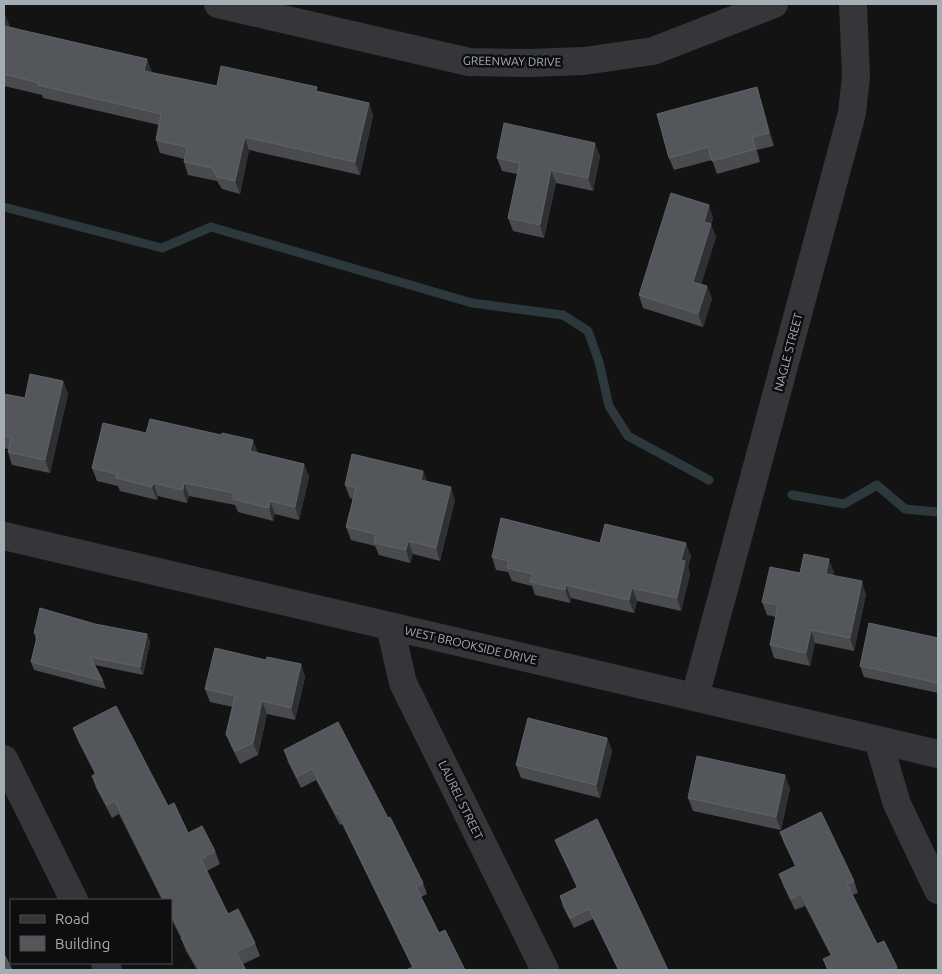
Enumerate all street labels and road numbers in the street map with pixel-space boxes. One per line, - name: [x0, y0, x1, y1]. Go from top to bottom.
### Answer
- street label: GREENWAY DRIVE: [463, 54, 562, 68]
- street label: NAGLE STREET: [771, 311, 805, 392]
- street label: WEST BROOKSIDE DRIVE: [404, 623, 539, 667]
- street label: LAUREL STREET: [436, 758, 486, 842]

